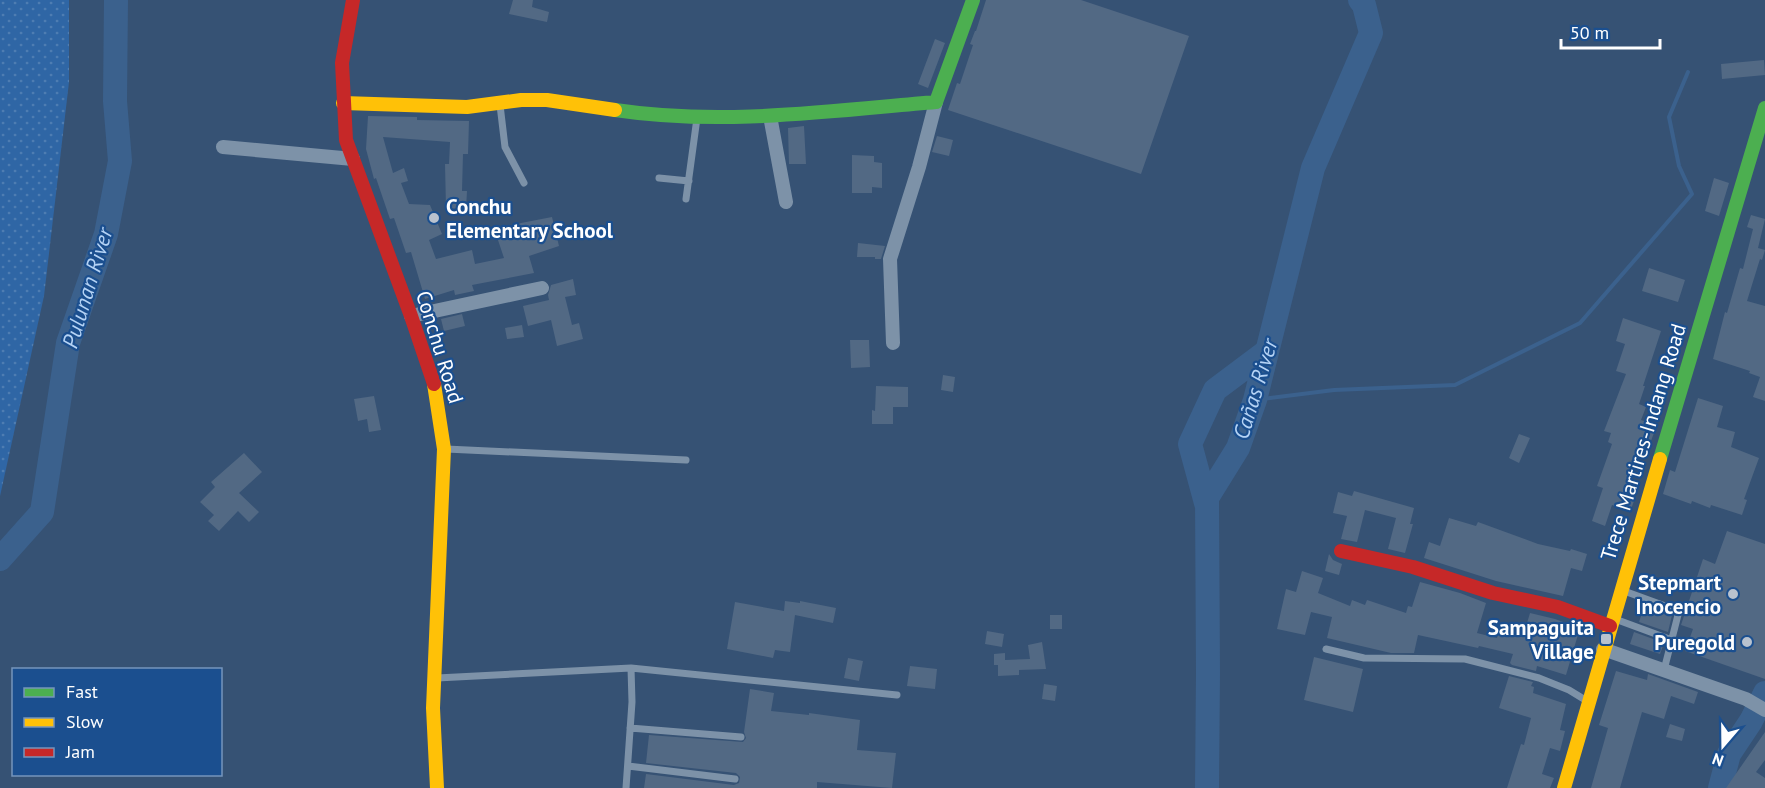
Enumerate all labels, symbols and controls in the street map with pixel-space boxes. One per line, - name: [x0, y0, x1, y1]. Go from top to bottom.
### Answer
- scale bar: [1561, 12, 1660, 50]
- text: 50 m: [1570, 21, 1609, 44]
- place label: Conchu Elementary School: [446, 193, 614, 244]
- marker: Conchu Elementary School: [427, 211, 441, 225]
- water label: Pulunan River: [55, 223, 119, 352]
- street label: Conchu Road: [410, 287, 470, 407]
- street label: Trece Martires-Indang Road: [1594, 320, 1692, 564]
- water label: Cañas River: [1227, 334, 1284, 443]
- place label: Stepmart Inocencio: [1635, 569, 1722, 620]
- marker: Stepmart Inocencio: [1726, 587, 1740, 601]
- place label: Sampaguita Village: [1488, 614, 1594, 665]
- place label: Puregold: [1654, 629, 1735, 656]
- marker: Sampaguita Village: [1599, 632, 1613, 646]
- marker: Puregold: [1740, 635, 1754, 649]
- legend: [12, 668, 222, 776]
- text: Fast: [66, 680, 98, 703]
- text: Slow: [66, 710, 104, 733]
- north arrow: [1693, 716, 1753, 776]
- text: Jam: [65, 740, 95, 763]
- text: N: [1710, 749, 1726, 771]

